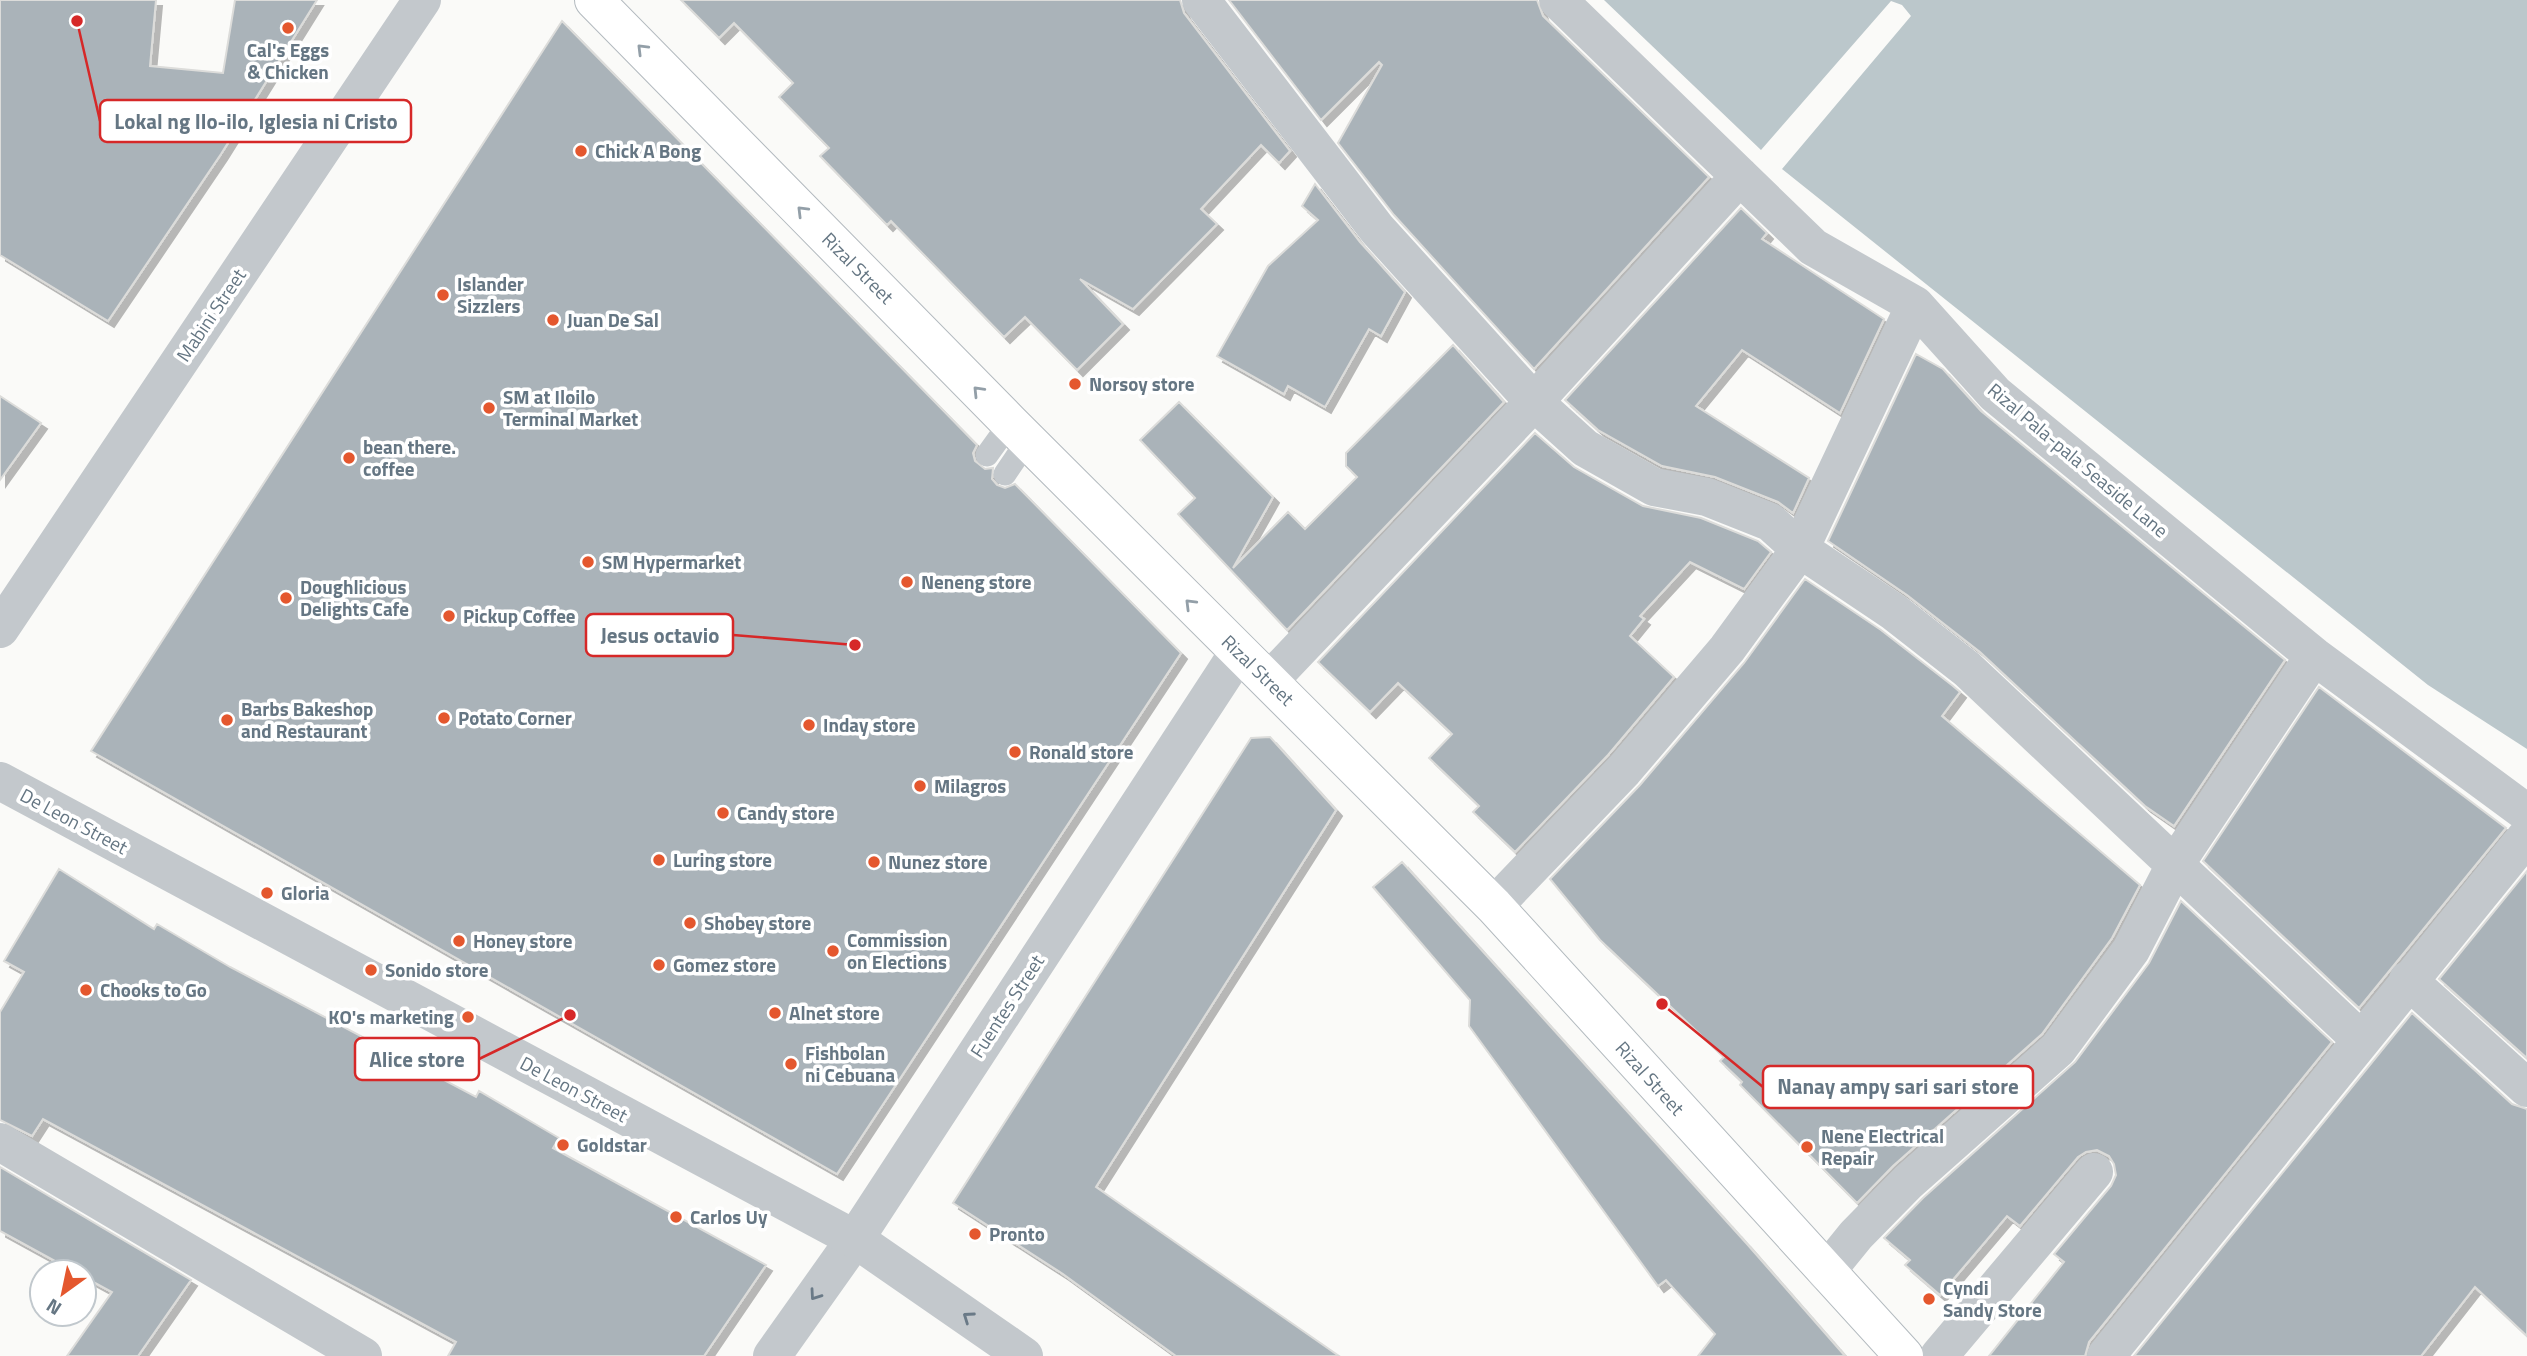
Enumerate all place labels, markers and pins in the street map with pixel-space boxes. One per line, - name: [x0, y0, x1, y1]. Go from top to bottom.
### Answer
- marker: Cal's Eggs & Chicken: [280, 20, 296, 36]
- place label: Cal's Eggs & Chicken: [247, 35, 329, 86]
- callout: Lokal ng Ilo-ilo, Iglesia ni Cristo: [100, 100, 411, 142]
- place label: Chick A Bong: [595, 136, 701, 165]
- marker: Chick A Bong: [573, 143, 589, 159]
- place label: Islander Sizzlers: [457, 269, 524, 320]
- marker: Islander Sizzlers: [435, 287, 451, 303]
- place label: Juan De Sal: [567, 305, 659, 334]
- marker: Juan De Sal: [545, 312, 561, 328]
- place label: Norsoy store: [1089, 369, 1195, 398]
- marker: Norsoy store: [1067, 376, 1083, 392]
- place label: SM at Iloilo Terminal Market: [503, 382, 638, 433]
- marker: SM at Iloilo Terminal Market: [481, 400, 497, 416]
- place label: bean there. coffee: [363, 432, 456, 483]
- marker: bean there. coffee: [341, 450, 357, 466]
- place label: SM Hypermarket: [602, 547, 741, 576]
- marker: SM Hypermarket: [580, 554, 596, 570]
- place label: Neneng store: [921, 567, 1032, 596]
- place label: Doughlicious Delights Cafe: [300, 572, 409, 623]
- marker: Neneng store: [899, 574, 915, 590]
- marker: Doughlicious Delights Cafe: [278, 590, 294, 606]
- place label: Pickup Coffee: [463, 601, 576, 630]
- marker: Pickup Coffee: [441, 608, 457, 624]
- callout: Jesus octavio: [586, 614, 733, 656]
- place label: Barbs Bakeshop and Restaurant: [241, 694, 373, 745]
- place label: Potato Corner: [458, 703, 572, 732]
- marker: Potato Corner: [436, 710, 452, 726]
- place label: Inday store: [823, 710, 916, 739]
- marker: Barbs Bakeshop and Restaurant: [219, 712, 235, 728]
- marker: Inday store: [801, 717, 817, 733]
- place label: Ronald store: [1029, 737, 1134, 766]
- marker: Ronald store: [1007, 744, 1023, 760]
- place label: Milagros: [934, 771, 1006, 800]
- marker: Milagros: [912, 778, 928, 794]
- place label: Candy store: [737, 798, 835, 827]
- marker: Candy store: [715, 805, 731, 821]
- place label: Luring store: [673, 845, 772, 874]
- place label: Nunez store: [888, 847, 988, 876]
- marker: Luring store: [651, 852, 667, 868]
- marker: Nunez store: [866, 854, 882, 870]
- place label: Gloria: [281, 878, 330, 907]
- marker: Gloria: [259, 885, 275, 901]
- place label: Shobey store: [704, 908, 812, 937]
- marker: Shobey store: [682, 915, 698, 931]
- place label: Commission on Elections: [847, 925, 948, 976]
- place label: Honey store: [473, 926, 573, 955]
- marker: Honey store: [451, 933, 467, 949]
- marker: Commission on Elections: [825, 943, 841, 959]
- place label: Gomez store: [673, 950, 776, 979]
- place label: Sonido store: [385, 955, 489, 984]
- marker: Gomez store: [651, 957, 667, 973]
- marker: Sonido store: [363, 962, 379, 978]
- place label: Chooks to Go: [100, 975, 207, 1004]
- marker: Chooks to Go: [78, 982, 94, 998]
- place label: Alnet store: [789, 998, 880, 1027]
- place label: KO's marketing: [328, 1002, 454, 1031]
- marker: Alnet store: [767, 1005, 783, 1021]
- marker: KO's marketing: [460, 1009, 476, 1025]
- callout: Alice store: [355, 1038, 479, 1080]
- place label: Fishbolan ni Cebuana: [805, 1038, 896, 1089]
- marker: Fishbolan ni Cebuana: [783, 1056, 799, 1072]
- callout: Nanay ampy sari sari store: [1763, 1066, 2033, 1108]
- place label: Nene Electrical Repair: [1821, 1121, 1944, 1172]
- place label: Goldstar: [577, 1130, 647, 1159]
- marker: Goldstar: [555, 1137, 571, 1153]
- marker: Nene Electrical Repair: [1799, 1139, 1815, 1155]
- place label: Carlos Uy: [690, 1202, 768, 1231]
- marker: Carlos Uy: [668, 1209, 684, 1225]
- place label: Pronto: [989, 1219, 1045, 1248]
- marker: Pronto: [967, 1226, 983, 1242]
- place label: Cyndi Sandy Store: [1943, 1273, 2042, 1324]
- marker: Cyndi Sandy Store: [1921, 1291, 1937, 1307]

